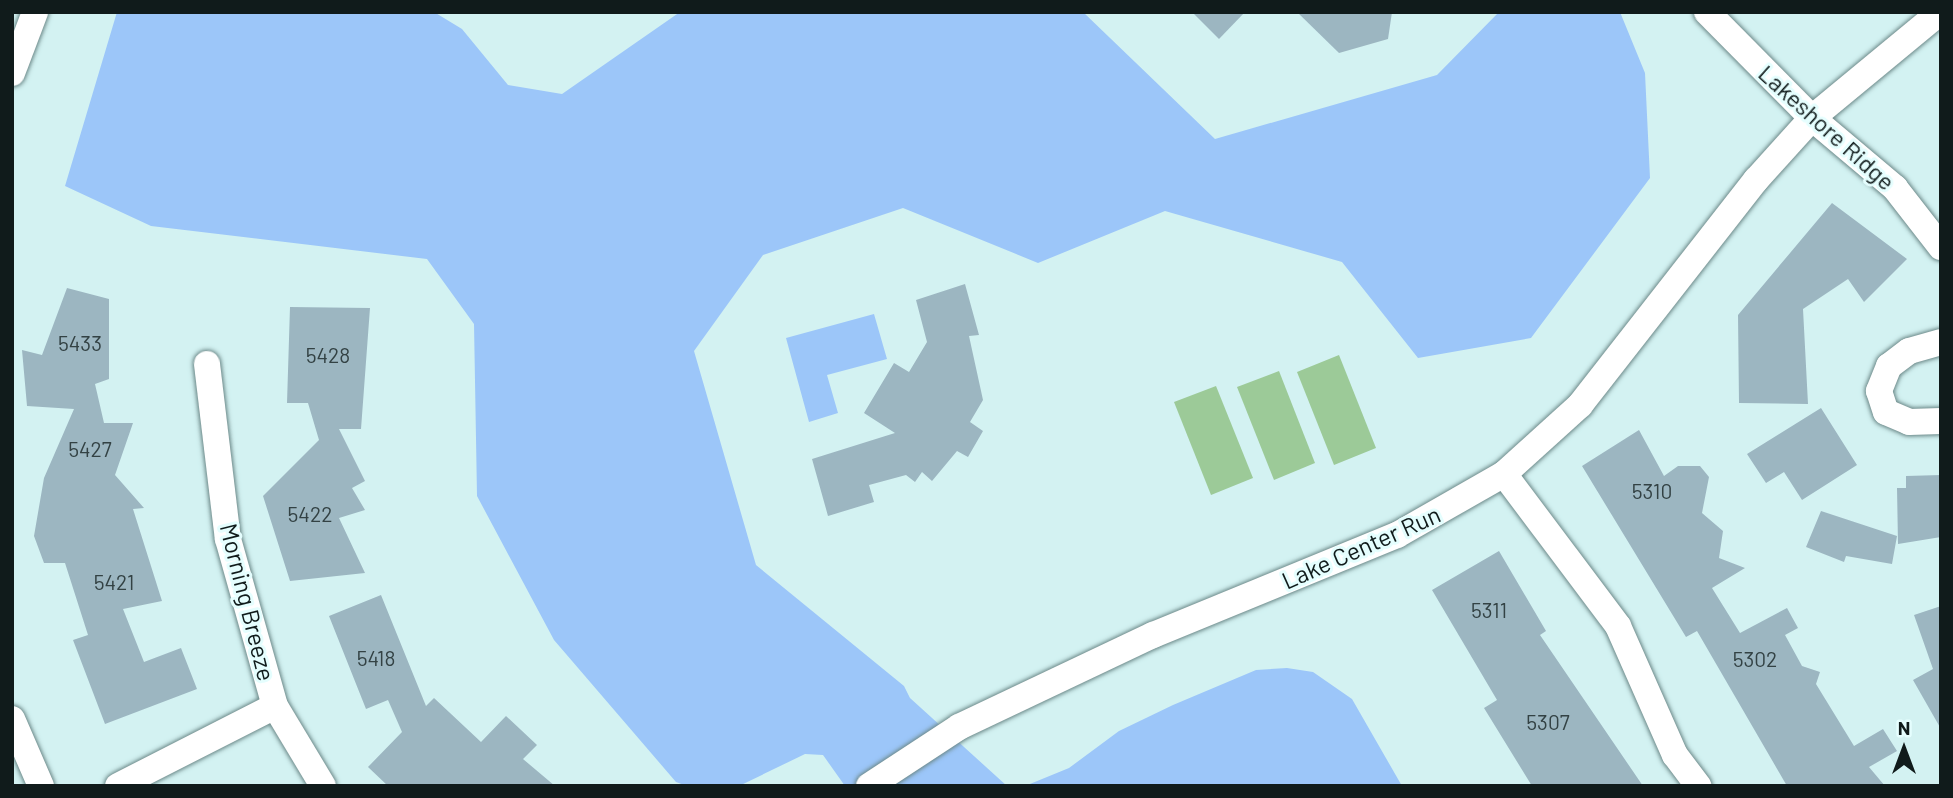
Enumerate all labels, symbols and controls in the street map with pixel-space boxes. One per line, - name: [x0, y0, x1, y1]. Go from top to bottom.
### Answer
- street label: Lakeshore Ridge: [1753, 58, 1901, 196]
- house number: 5433: [58, 330, 102, 356]
- house number: 5428: [306, 342, 350, 368]
- house number: 5427: [68, 436, 112, 462]
- house number: 5310: [1632, 478, 1672, 504]
- street label: Lake Center Run: [1277, 499, 1445, 595]
- house number: 5422: [288, 501, 332, 527]
- street label: Morning Breeze: [215, 520, 281, 684]
- house number: 5421: [94, 569, 134, 595]
- house number: 5311: [1471, 597, 1507, 623]
- house number: 5418: [357, 645, 395, 671]
- house number: 5302: [1733, 646, 1777, 672]
- house number: 5307: [1526, 709, 1570, 735]
- north arrow: [1869, 714, 1939, 784]
- text: N: [1898, 716, 1910, 739]

